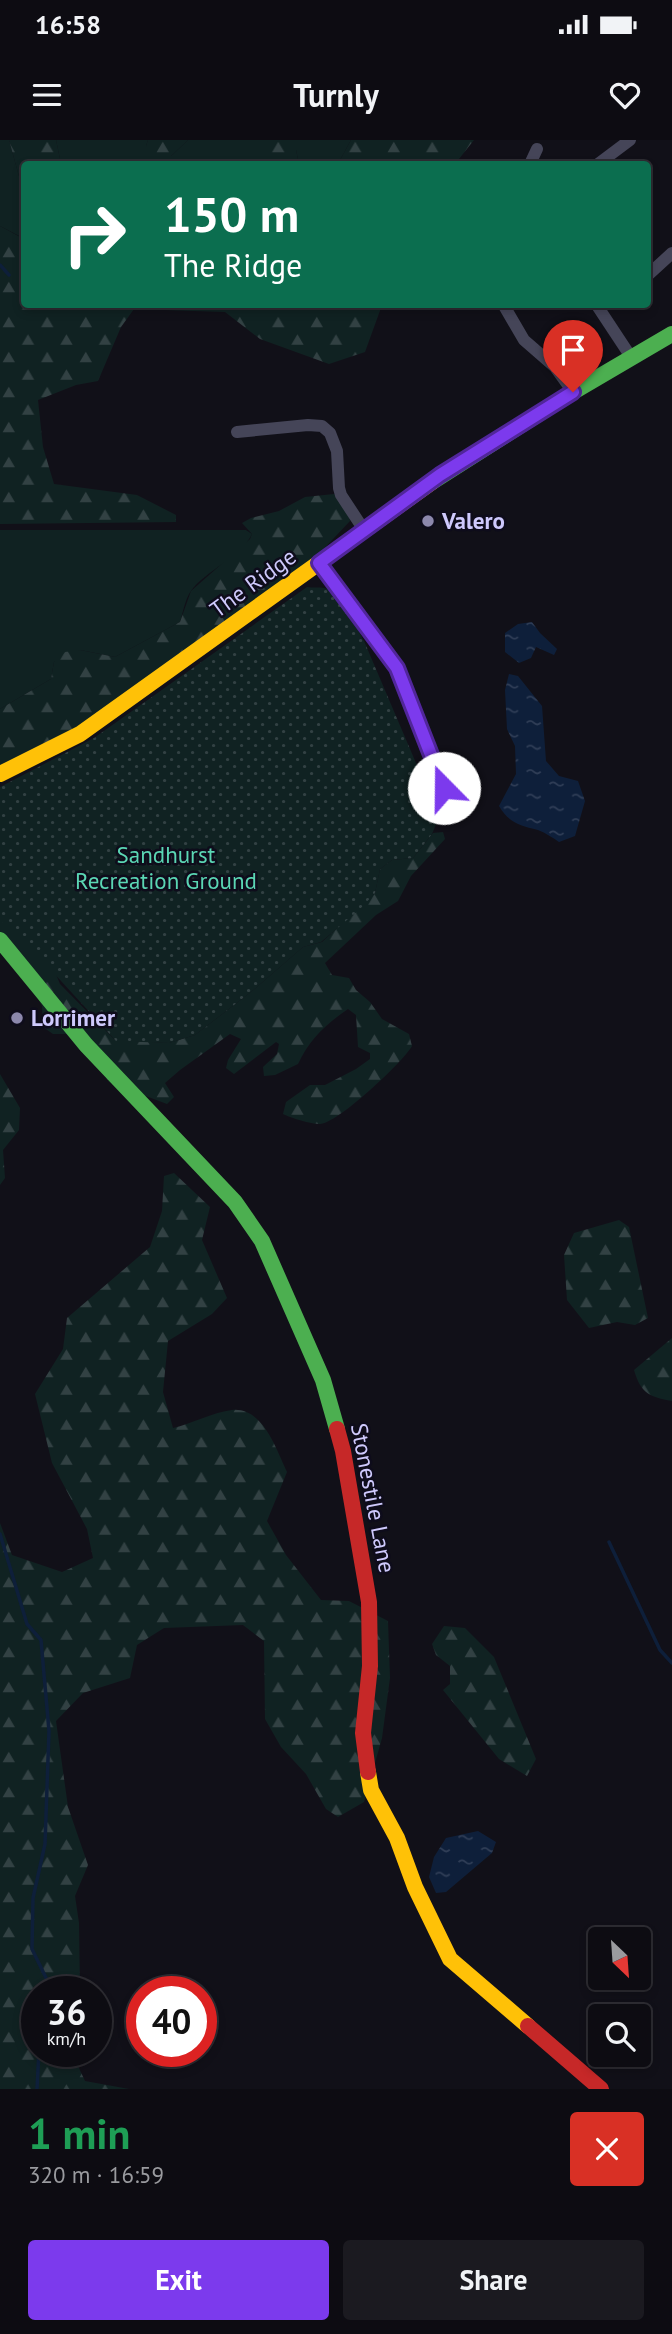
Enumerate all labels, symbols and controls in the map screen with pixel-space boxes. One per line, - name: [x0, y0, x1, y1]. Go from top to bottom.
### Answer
- text: 16:58: [35, 8, 101, 41]
- text: Turnly: [293, 74, 379, 116]
- icon: menu: [28, 76, 66, 114]
- icon: heart: [606, 76, 644, 114]
- text: 150 m: [164, 182, 299, 246]
- icon: right: [49, 189, 140, 280]
- text: The Ridge: [164, 244, 302, 286]
- pin: [543, 320, 603, 392]
- icon: arrive: [554, 331, 592, 369]
- place label: Valero: [441, 506, 505, 535]
- marker: Valero: [420, 513, 436, 529]
- street label: The Ridge: [204, 542, 301, 624]
- position arrow: [407, 751, 481, 825]
- park label: Sandhurst Recreation Ground: [75, 840, 257, 895]
- place label: Lorrimer: [31, 1003, 116, 1032]
- marker: Lorrimer: [9, 1010, 25, 1026]
- street label: Stonestile Lane: [345, 1421, 402, 1575]
- north arrow: [588, 1927, 651, 1990]
- map controls: [588, 1927, 651, 2067]
- speed limit sign: 40: [126, 1976, 217, 2067]
- text: 36: [47, 1989, 86, 2035]
- button: search: [588, 2004, 651, 2067]
- text: km/h: [47, 2027, 86, 2050]
- text: 1 min: [28, 2106, 130, 2161]
- button: close: [570, 2112, 644, 2186]
- text: 320 m · 16:59: [28, 2160, 164, 2189]
- button: Exit: [28, 2240, 329, 2320]
- button: Share: [343, 2240, 644, 2320]

